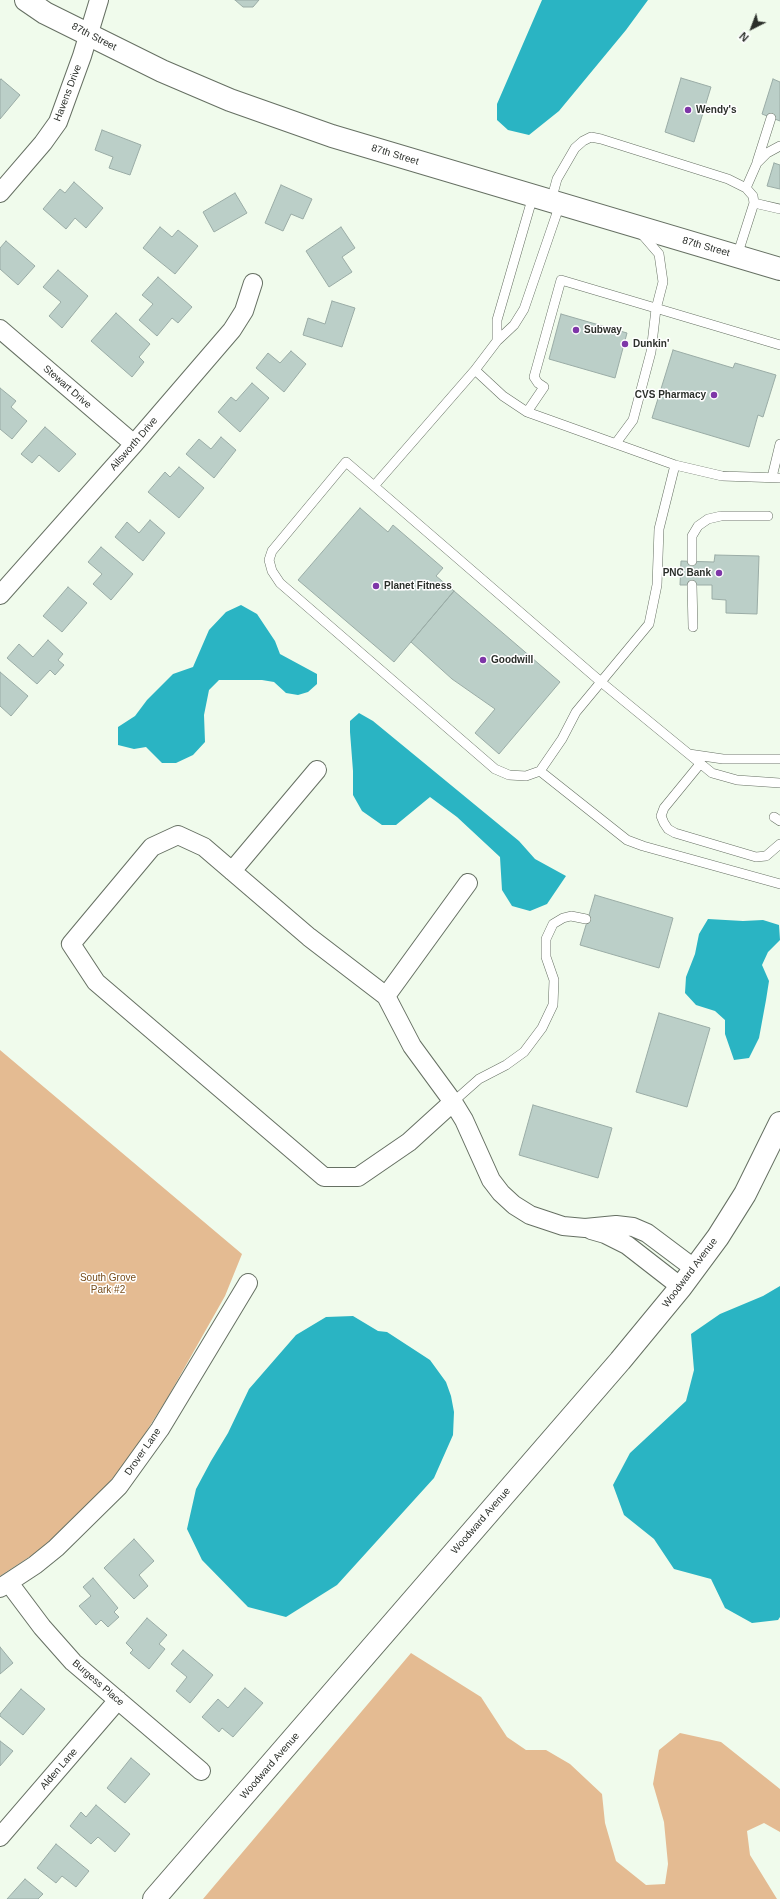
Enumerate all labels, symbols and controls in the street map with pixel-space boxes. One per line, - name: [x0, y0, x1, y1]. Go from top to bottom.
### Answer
- north arrow: [732, 8, 772, 48]
- street label: 87th Street: [69, 21, 119, 53]
- text: N: [737, 30, 751, 44]
- street label: Havens Drive: [52, 63, 84, 123]
- place label: Wendy's: [696, 104, 737, 116]
- marker: Wendy's: [683, 105, 693, 115]
- street label: 87th Street: [370, 142, 420, 168]
- street label: 87th Street: [681, 234, 731, 260]
- place label: Subway: [584, 324, 622, 336]
- marker: Subway: [571, 325, 581, 335]
- place label: Dunkin': [633, 338, 669, 350]
- marker: Dunkin': [620, 339, 630, 349]
- street label: Stewart Drive: [40, 363, 94, 411]
- place label: CVS Pharmacy: [635, 389, 706, 401]
- marker: CVS Pharmacy: [709, 390, 719, 400]
- street label: Ailsworth Drive: [108, 415, 160, 473]
- place label: PNC Bank: [663, 567, 711, 579]
- marker: PNC Bank: [714, 568, 724, 578]
- place label: Planet Fitness: [384, 580, 452, 592]
- marker: Planet Fitness: [371, 581, 381, 591]
- place label: Goodwill: [491, 654, 533, 666]
- marker: Goodwill: [478, 655, 488, 665]
- street label: Woodward Avenue: [660, 1236, 720, 1310]
- park label: South Grove Park #2: [80, 1272, 136, 1296]
- street label: Drover Lane: [122, 1426, 164, 1478]
- street label: Woodward Avenue: [449, 1485, 513, 1557]
- street label: Burgess Place: [70, 1657, 126, 1709]
- street label: Woodward Avenue: [238, 1730, 302, 1802]
- street label: Alden Lane: [38, 1746, 80, 1792]

